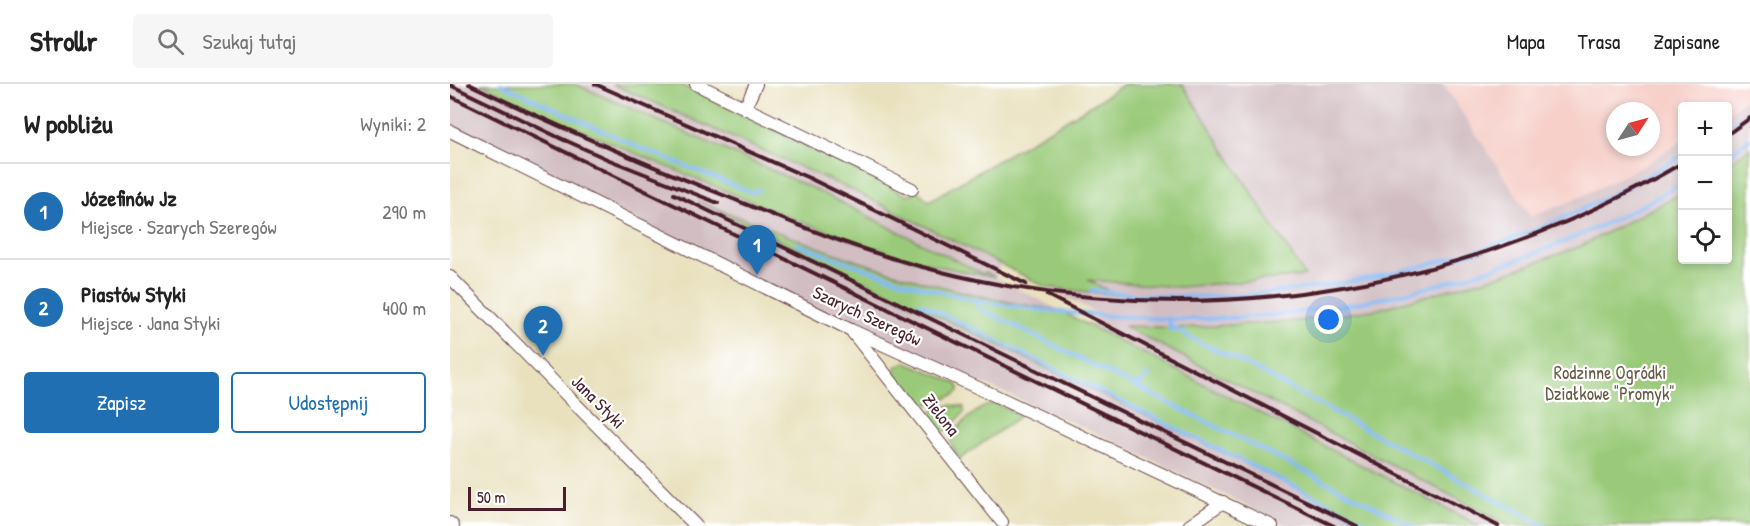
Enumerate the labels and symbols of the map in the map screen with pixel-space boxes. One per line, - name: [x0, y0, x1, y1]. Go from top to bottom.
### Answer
- north arrow: [1606, 102, 1660, 156]
- pin: 1: [738, 226, 776, 275]
- street label: Szarych Szeregów: [809, 279, 926, 352]
- your location: [1314, 305, 1343, 334]
- pin: 2: [524, 306, 562, 356]
- park label: Rodzinne Ogródki Działkowe "Promyk": [1545, 360, 1675, 406]
- street label: Jana Styki: [566, 369, 631, 434]
- street label: Zielona: [917, 388, 966, 441]
- scale bar: [468, 484, 566, 512]

